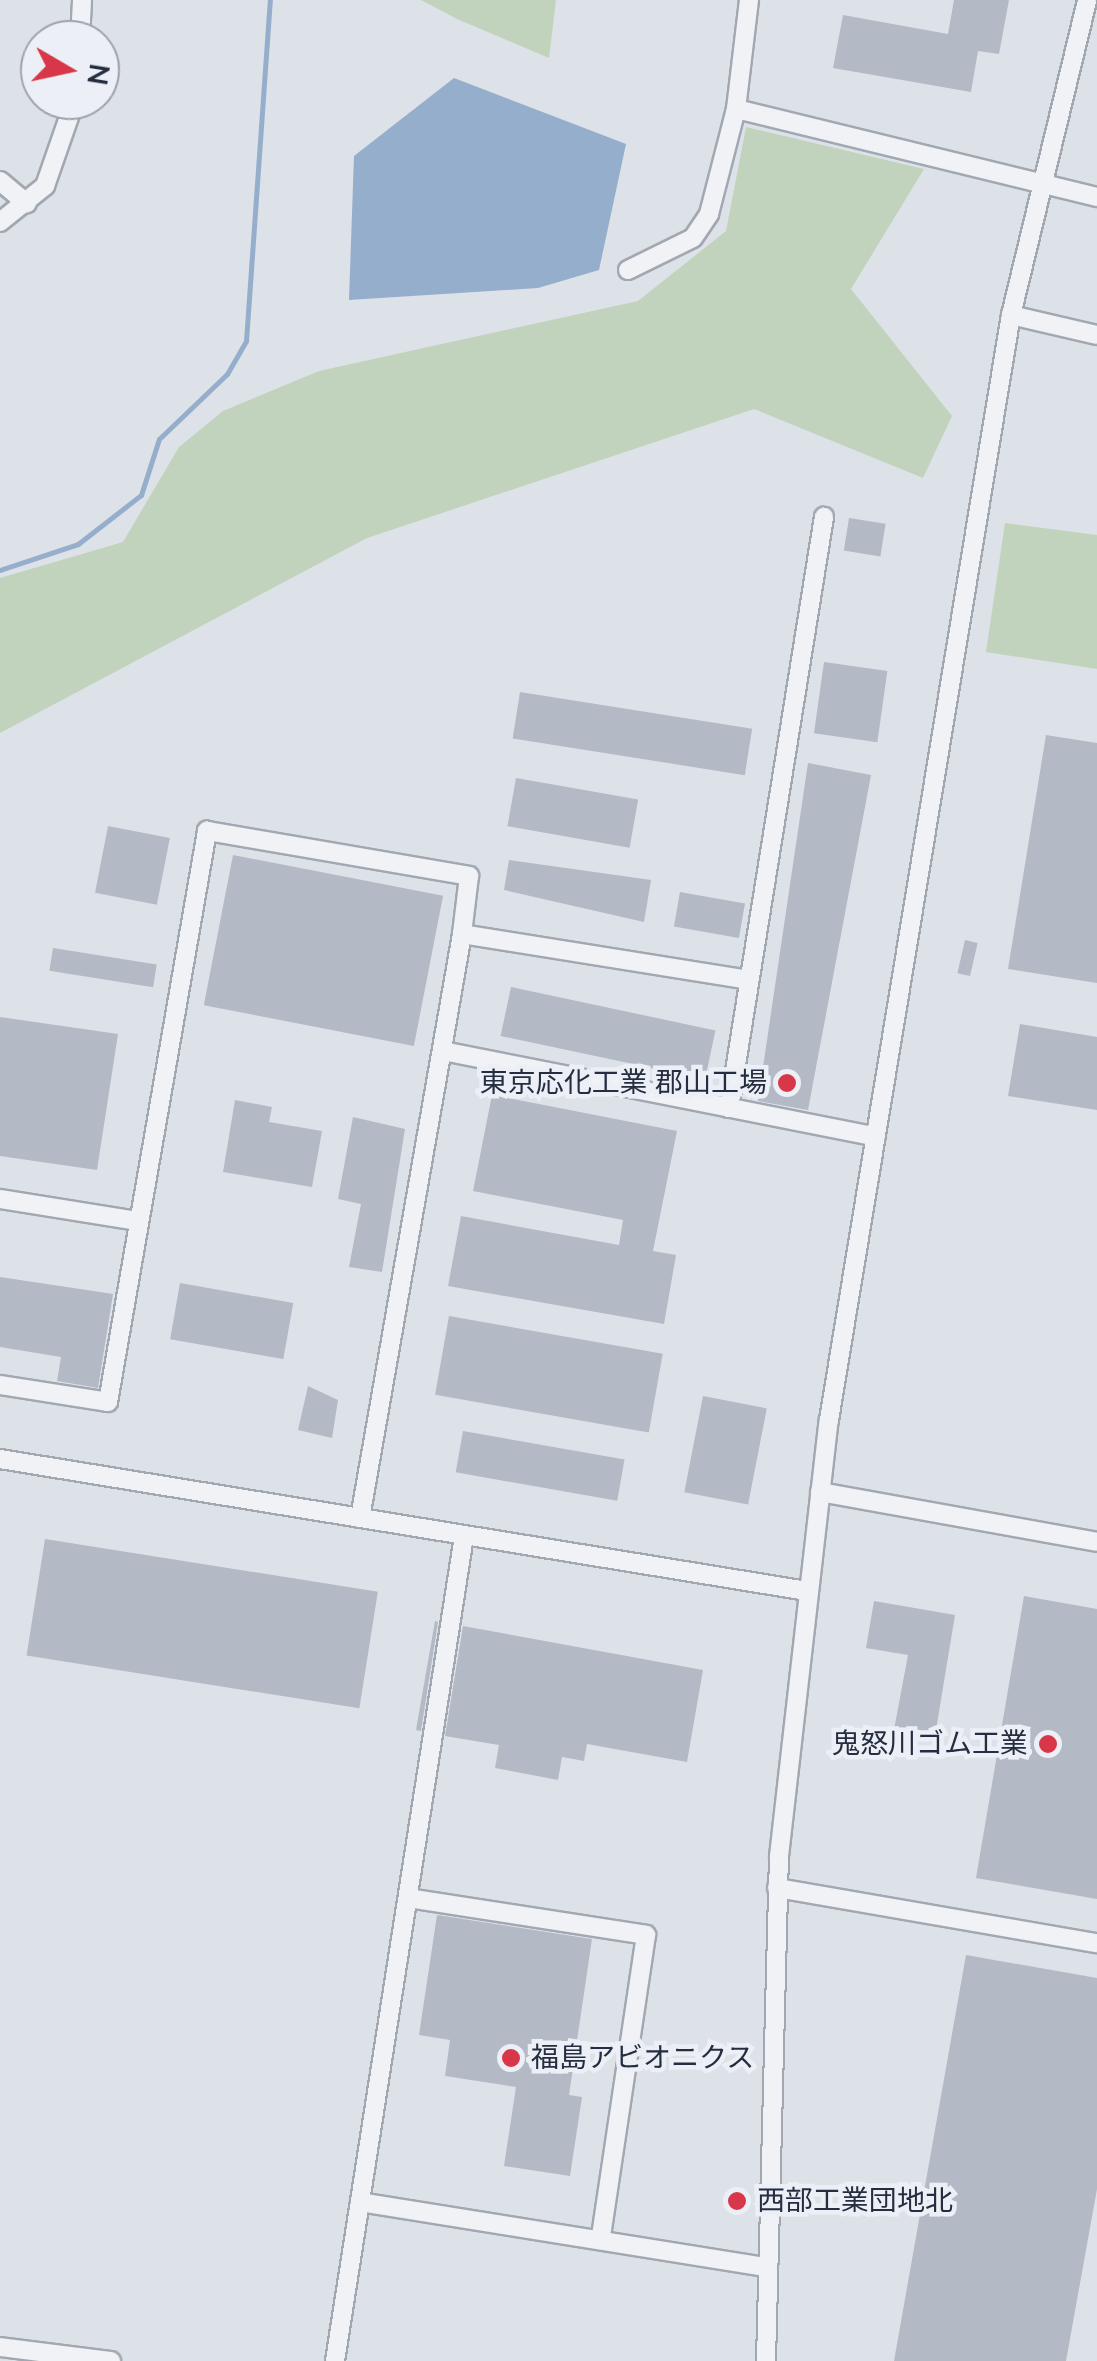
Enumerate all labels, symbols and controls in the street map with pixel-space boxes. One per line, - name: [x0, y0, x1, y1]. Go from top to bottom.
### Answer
- north arrow: [20, 20, 120, 120]
- text: N: [77, 61, 118, 88]
- place label: 東京応化工業 郡山工場: [480, 1066, 767, 1100]
- marker: 東京応化工業 郡山工場: [776, 1072, 798, 1094]
- place label: 鬼怒川ゴム工業: [832, 1727, 1028, 1761]
- marker: 鬼怒川ゴム工業: [1037, 1733, 1059, 1755]
- place label: 福島アビオニクス: [531, 2041, 755, 2075]
- marker: 福島アビオニクス: [500, 2047, 522, 2069]
- place label: 西部工業団地北: [757, 2184, 953, 2218]
- marker: 西部工業団地北: [726, 2190, 748, 2212]

